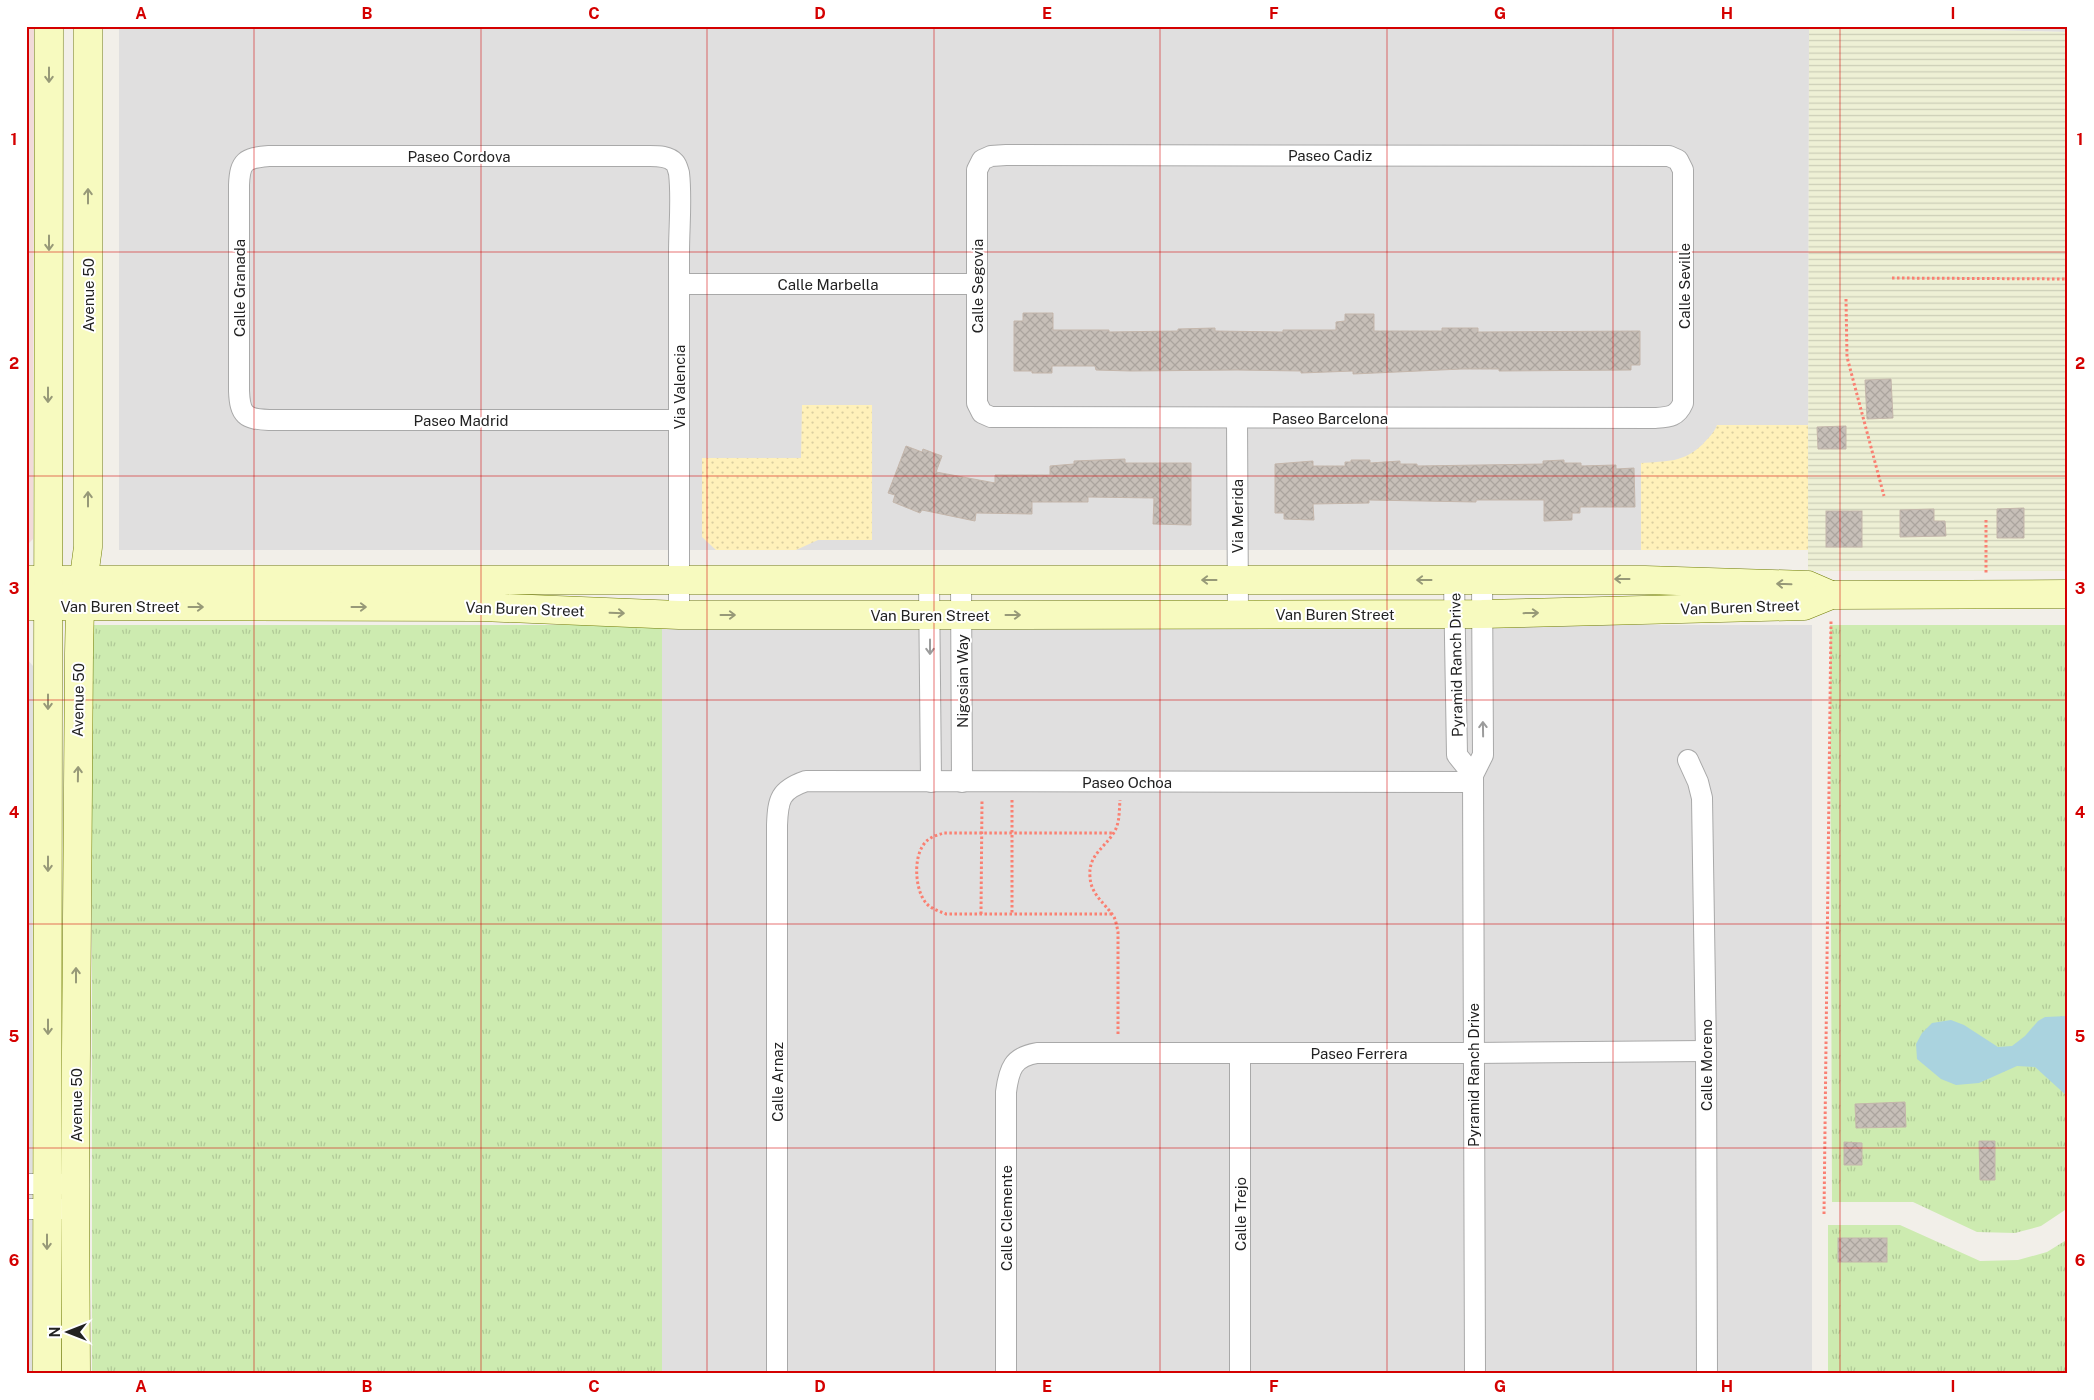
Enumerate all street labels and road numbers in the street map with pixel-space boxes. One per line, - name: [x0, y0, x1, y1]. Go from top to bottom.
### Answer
- street label: Paseo Cadiz: [1288, 147, 1372, 164]
- street label: Paseo Cordova: [407, 148, 511, 165]
- street label: Calle Granada: [231, 239, 248, 337]
- street label: Calle Segovia: [969, 239, 986, 333]
- street label: Calle Seville: [1676, 243, 1693, 329]
- street label: Avenue 50: [80, 258, 97, 332]
- street label: Calle Marbella: [778, 276, 878, 293]
- street label: Via Valencia: [671, 345, 688, 429]
- street label: Paseo Barcelona: [1272, 410, 1388, 427]
- street label: Paseo Madrid: [414, 412, 508, 429]
- street label: Via Merida: [1229, 479, 1246, 553]
- street label: Pyramid Ranch Drive: [1446, 593, 1466, 737]
- street label: Van Buren Street: [1680, 596, 1800, 618]
- street label: Van Buren Street: [60, 598, 180, 615]
- street label: Van Buren Street: [465, 598, 585, 620]
- street label: Van Buren Street: [1275, 606, 1395, 623]
- street label: Van Buren Street: [870, 607, 990, 624]
- street label: Nigosian Way: [954, 634, 971, 728]
- street label: Avenue 50: [69, 663, 87, 737]
- street label: Paseo Ochoa: [1082, 774, 1172, 791]
- street label: Pyramid Ranch Drive: [1465, 1003, 1482, 1147]
- street label: Calle Moreno: [1698, 1019, 1715, 1111]
- street label: Calle Arnaz: [769, 1042, 786, 1122]
- street label: Paseo Ferrera: [1311, 1045, 1407, 1062]
- street label: Avenue 50: [68, 1068, 85, 1142]
- street label: Calle Clemente: [998, 1165, 1015, 1271]
- street label: Calle Trejo: [1232, 1177, 1249, 1251]

